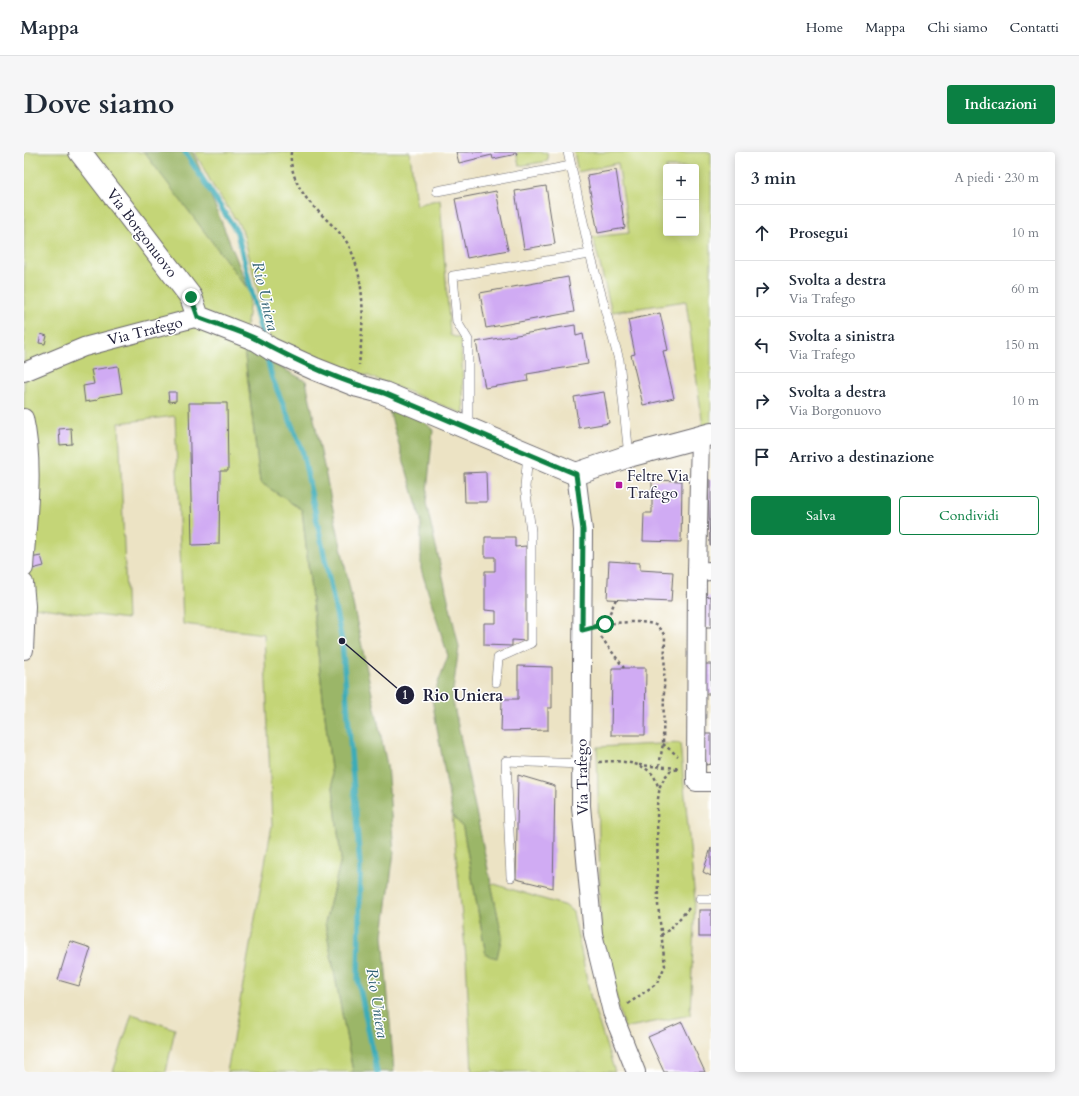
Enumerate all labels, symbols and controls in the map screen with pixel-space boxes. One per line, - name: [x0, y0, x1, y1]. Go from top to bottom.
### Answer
- text: Mappa: [20, 15, 79, 41]
- text: Home: [806, 18, 843, 37]
- text: Mappa: [865, 18, 905, 37]
- text: Chi siamo: [927, 18, 988, 37]
- text: Contatti: [1010, 18, 1059, 37]
- text: Dove siamo: [24, 85, 174, 123]
- button: Indicazioni: [947, 85, 1055, 124]
- map controls: [663, 164, 699, 236]
- button: +: [663, 164, 699, 200]
- text: 3 min: [751, 167, 796, 190]
- text: A piedi · 230 m: [954, 169, 1039, 187]
- street label: Via Borgonuovo: [102, 184, 182, 282]
- button: −: [663, 200, 699, 236]
- icon: ahead: [751, 222, 773, 244]
- text: Prosegui: [789, 223, 848, 243]
- text: 10 m: [1011, 224, 1039, 242]
- water label: Rio Uniera: [246, 259, 284, 333]
- text: Svolta a destra: [789, 270, 886, 290]
- icon: right: [751, 278, 773, 300]
- text: 60 m: [1011, 280, 1039, 298]
- route end: [182, 288, 200, 306]
- text: Via Trafego: [789, 290, 855, 308]
- street label: Via Trafego: [105, 312, 185, 350]
- text: Svolta a sinistra: [789, 326, 895, 346]
- icon: left: [751, 334, 773, 356]
- text: 150 m: [1005, 336, 1039, 354]
- text: Via Trafego: [789, 346, 855, 364]
- text: Svolta a destra: [789, 382, 886, 402]
- icon: right: [751, 390, 773, 412]
- text: 10 m: [1011, 392, 1039, 410]
- text: Via Borgonuovo: [789, 402, 881, 420]
- icon: arrive: [751, 446, 773, 468]
- text: Arrivo a destinazione: [789, 447, 935, 467]
- place label: Feltre Via Trafego: [627, 466, 689, 503]
- marker: Feltre Via Trafego: [614, 480, 624, 490]
- button: Salva: [751, 496, 891, 535]
- button: Condividi: [899, 496, 1039, 535]
- route start: [596, 615, 614, 633]
- callout: Rio Uniera: [395, 681, 512, 709]
- text: Rio Uniera: [423, 685, 503, 707]
- text: 1: [402, 687, 408, 703]
- street label: Via Trafego: [571, 739, 593, 815]
- water label: Rio Uniera: [361, 966, 393, 1040]

